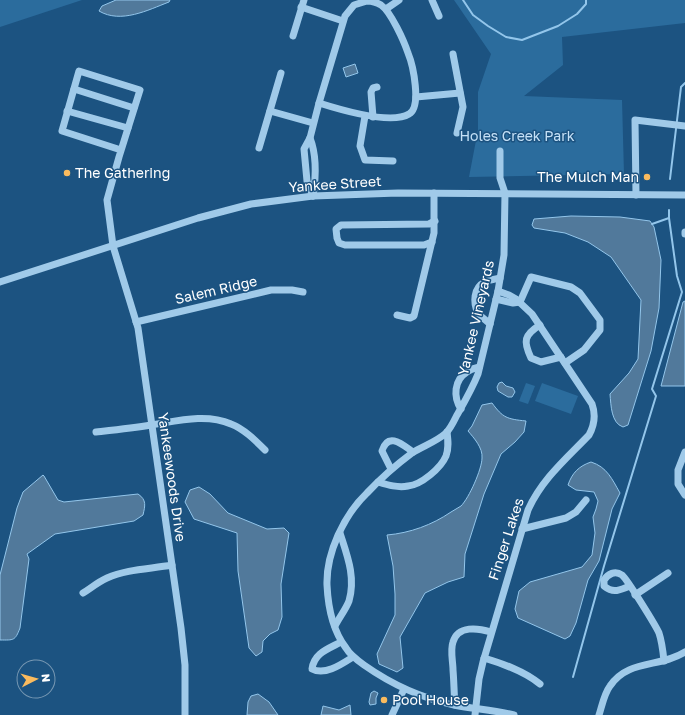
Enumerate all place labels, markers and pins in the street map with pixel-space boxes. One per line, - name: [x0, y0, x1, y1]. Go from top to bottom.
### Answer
- place label: The Gathering: [75, 164, 170, 181]
- marker: The Gathering: [62, 168, 72, 178]
- place label: The Mulch Man: [537, 168, 639, 185]
- marker: The Mulch Man: [642, 172, 652, 182]
- place label: Pool House: [392, 691, 469, 708]
- marker: Pool House: [379, 695, 389, 705]

